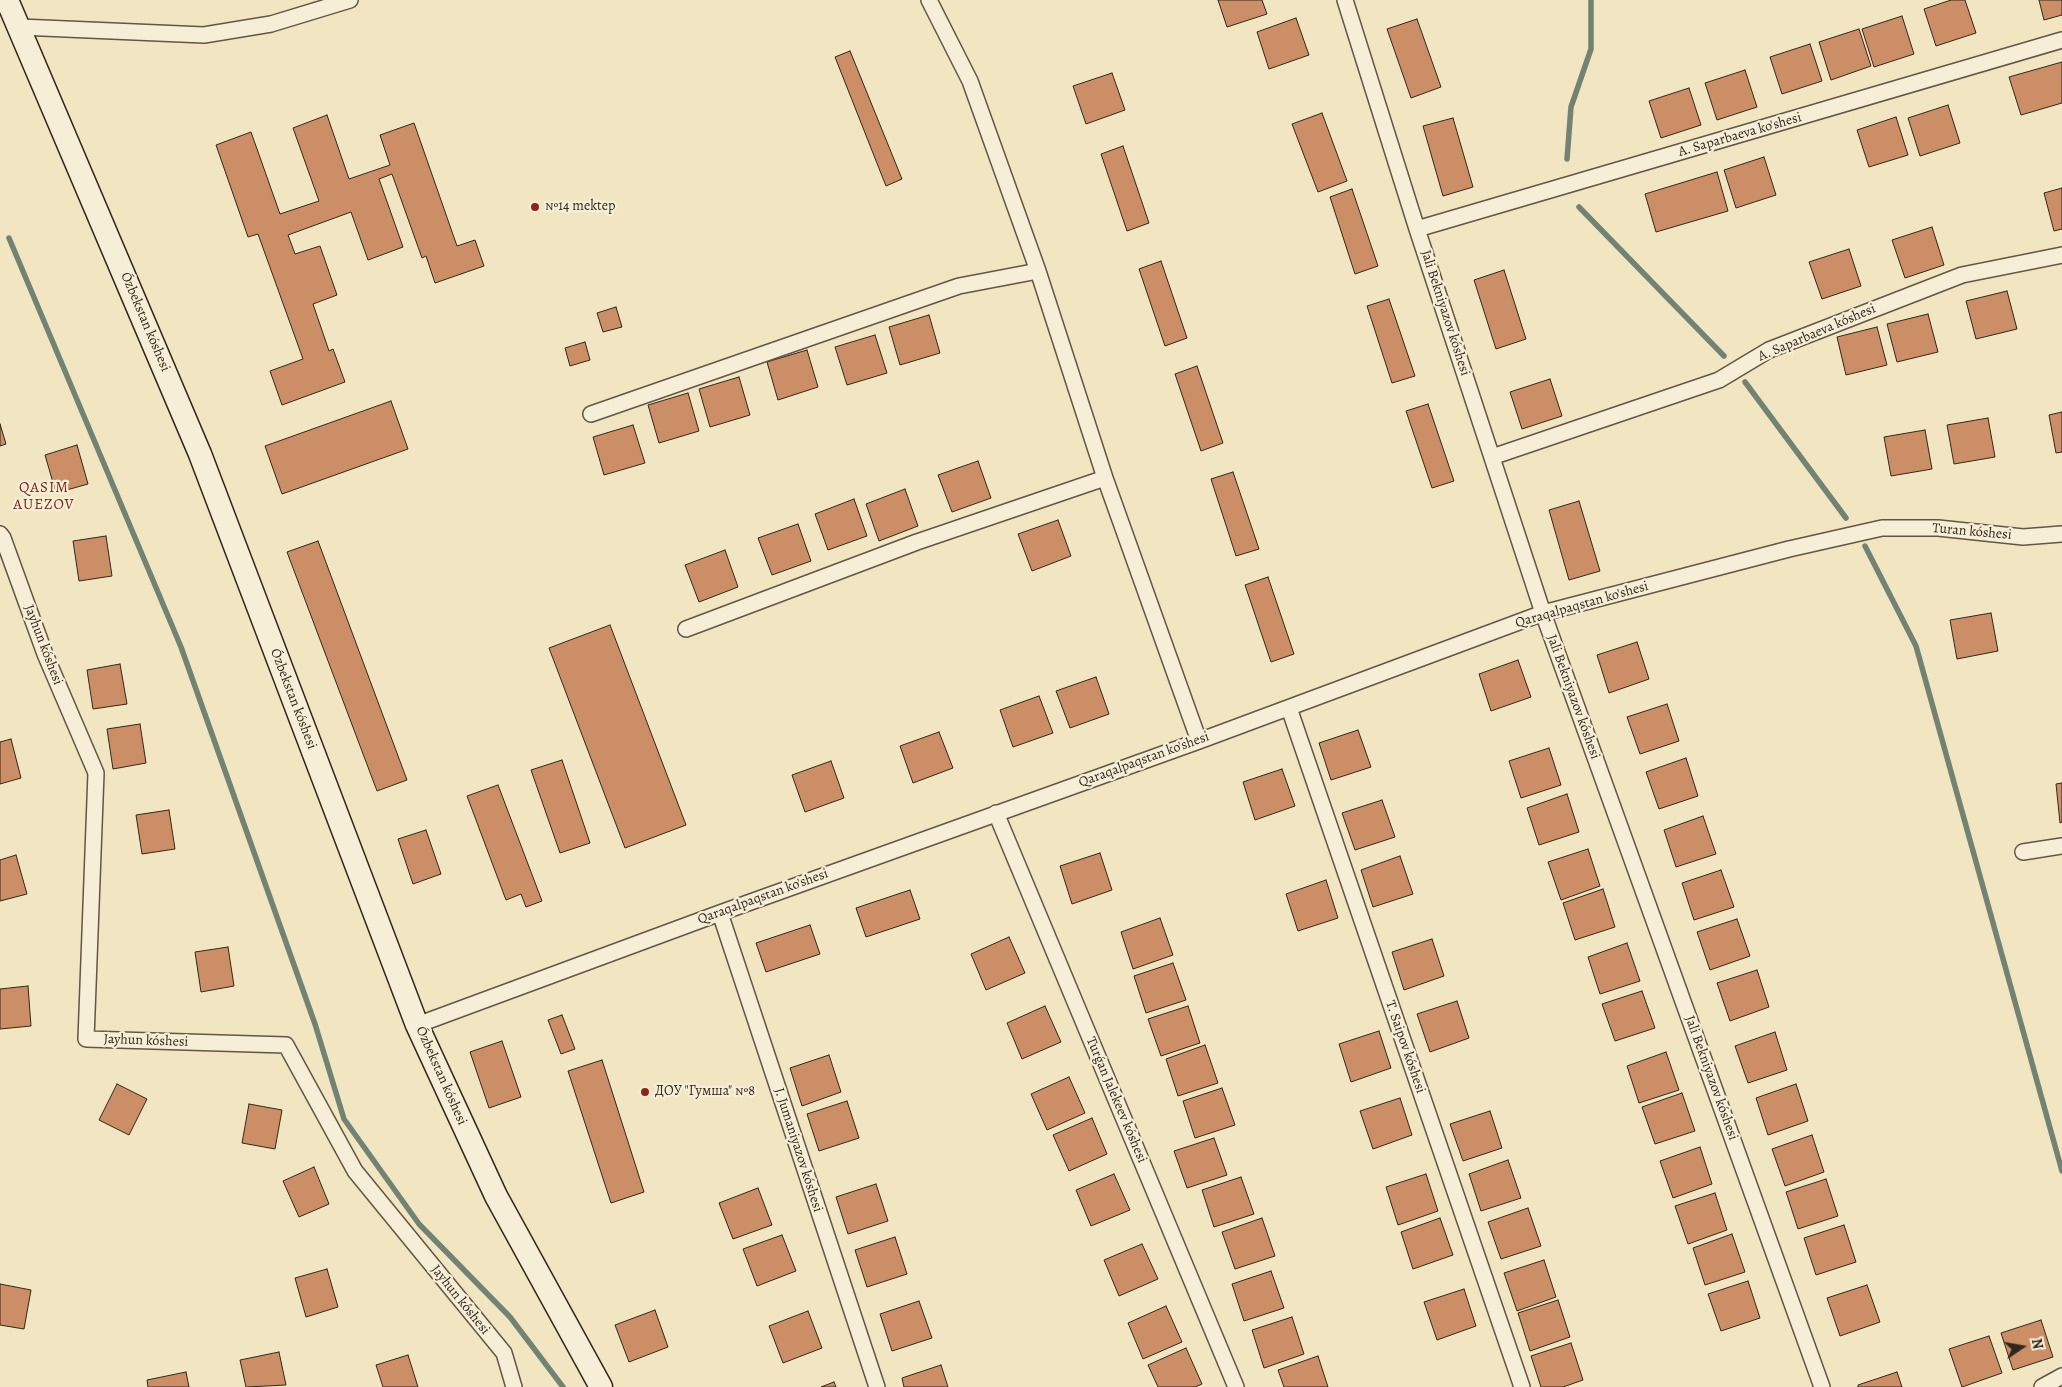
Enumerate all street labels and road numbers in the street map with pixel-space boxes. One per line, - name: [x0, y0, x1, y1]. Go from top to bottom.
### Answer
- street label: A. Saparbaeva ko'shesi: [1676, 109, 1804, 161]
- street label: Jali Bekniyazov kóshesi: [1417, 248, 1473, 378]
- street label: Ózbekstan kóshesi: [117, 270, 173, 374]
- street label: A. Saparbaeva kóshesi: [1756, 301, 1878, 365]
- street label: Turan kóshesi: [1932, 520, 2012, 544]
- street label: Qaraqalpaqstan ko'shesi: [1513, 578, 1651, 632]
- street label: Jayhun kóshesi: [20, 602, 66, 688]
- street label: Jali Bekniyazov kóshesi: [1543, 632, 1603, 762]
- street label: Ózbekstan kóshesi: [266, 646, 320, 752]
- street label: Qaraqalpaqstan ko'shesi: [1076, 729, 1212, 791]
- street label: Qaraqalpaqstan ko'shesi: [695, 866, 831, 928]
- street label: T. Saipov kóshesi: [1381, 998, 1429, 1096]
- street label: Jali Bekniyazov kóshesi: [1681, 1013, 1741, 1143]
- street label: Ózbekstan kóshesi: [412, 1024, 470, 1128]
- street label: Jayhun kóshesi: [103, 1031, 189, 1051]
- street label: Turǵan Jalekeev kóshesi: [1082, 1035, 1150, 1165]
- street label: J. Jumaniyazov kóshesi: [770, 1086, 826, 1214]
- street label: Jayhun kóshesi: [427, 1262, 493, 1338]

